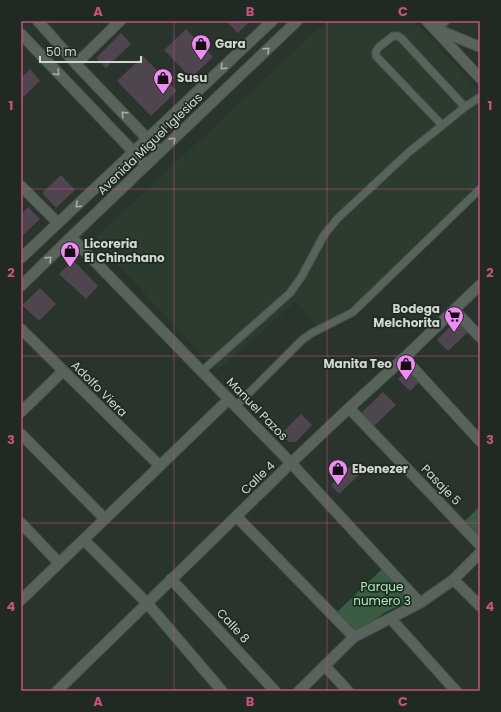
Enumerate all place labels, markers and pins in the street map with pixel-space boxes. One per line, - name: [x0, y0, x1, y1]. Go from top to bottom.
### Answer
- shop icon: Gara: [190, 33, 212, 61]
- place label: Gara: [215, 35, 246, 52]
- shop icon: Susu: [152, 67, 174, 95]
- place label: Susu: [177, 69, 207, 86]
- place label: Licoreria El Chinchano: [84, 235, 165, 266]
- shop icon: Licoreria El Chinchano: [59, 240, 81, 268]
- place label: Bodega Melchorita: [373, 300, 440, 331]
- supermarket icon: Bodega Melchorita: [443, 305, 465, 333]
- shop icon: Manita Teo: [395, 353, 417, 381]
- place label: Manita Teo: [324, 355, 392, 372]
- shop icon: Ebenezer: [327, 458, 349, 486]
- place label: Ebenezer: [352, 460, 408, 477]

